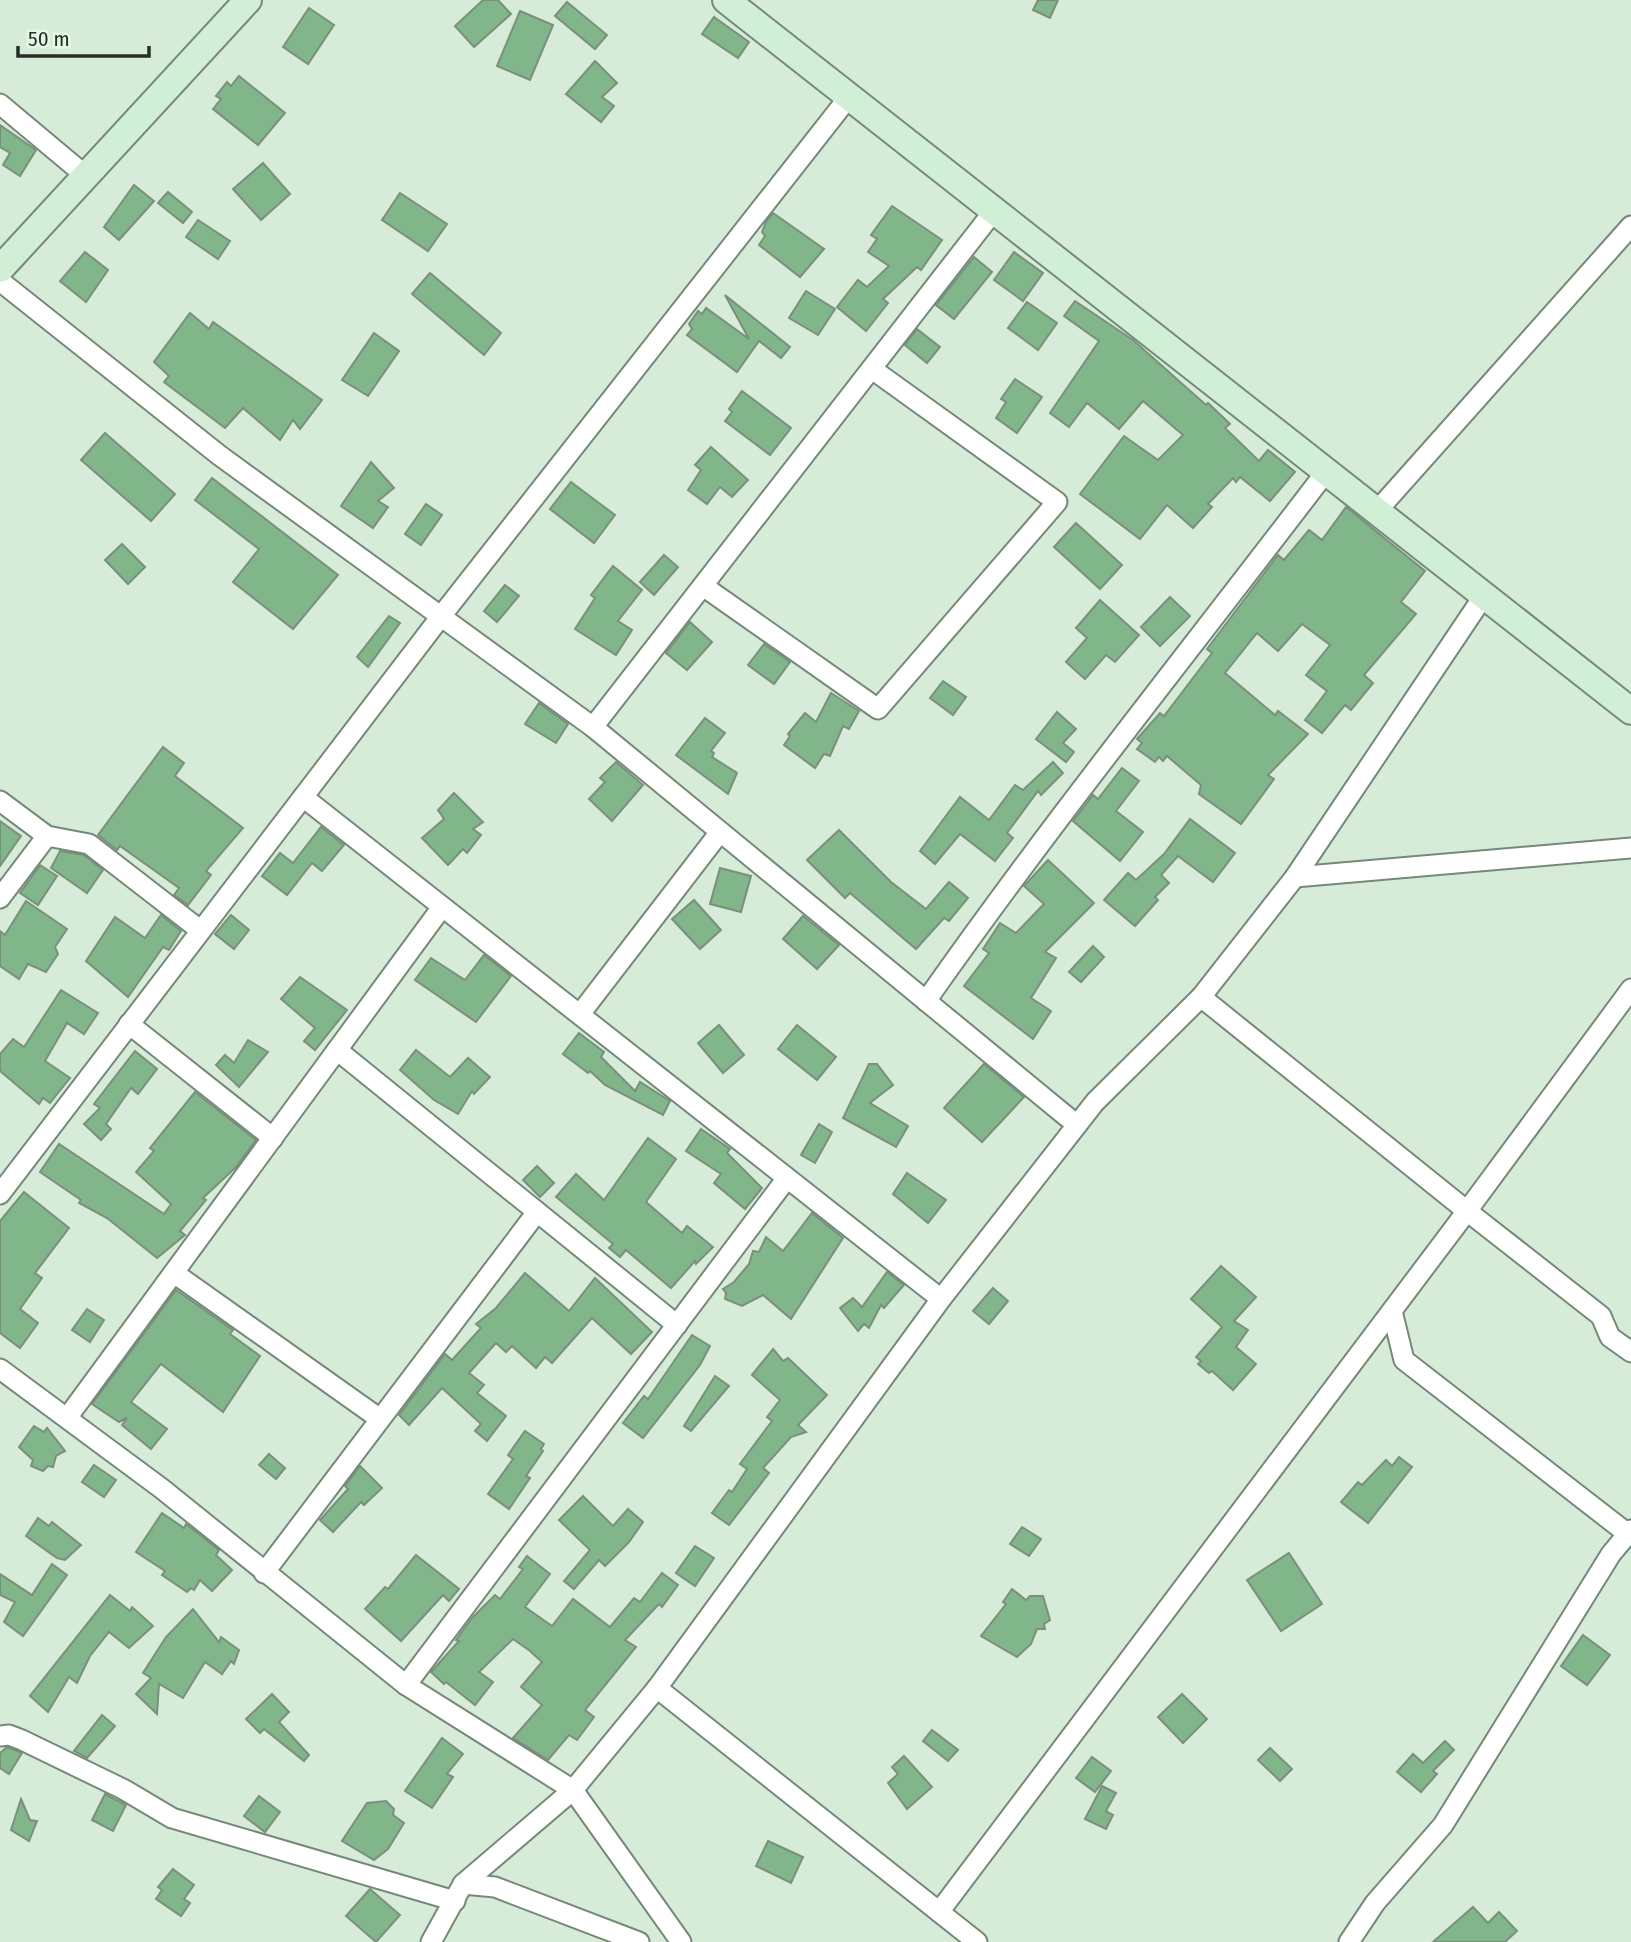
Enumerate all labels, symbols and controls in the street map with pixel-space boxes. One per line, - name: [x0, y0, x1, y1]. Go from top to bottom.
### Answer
- scale bar: [18, 14, 149, 58]
- text: 50 m: [28, 26, 70, 52]

